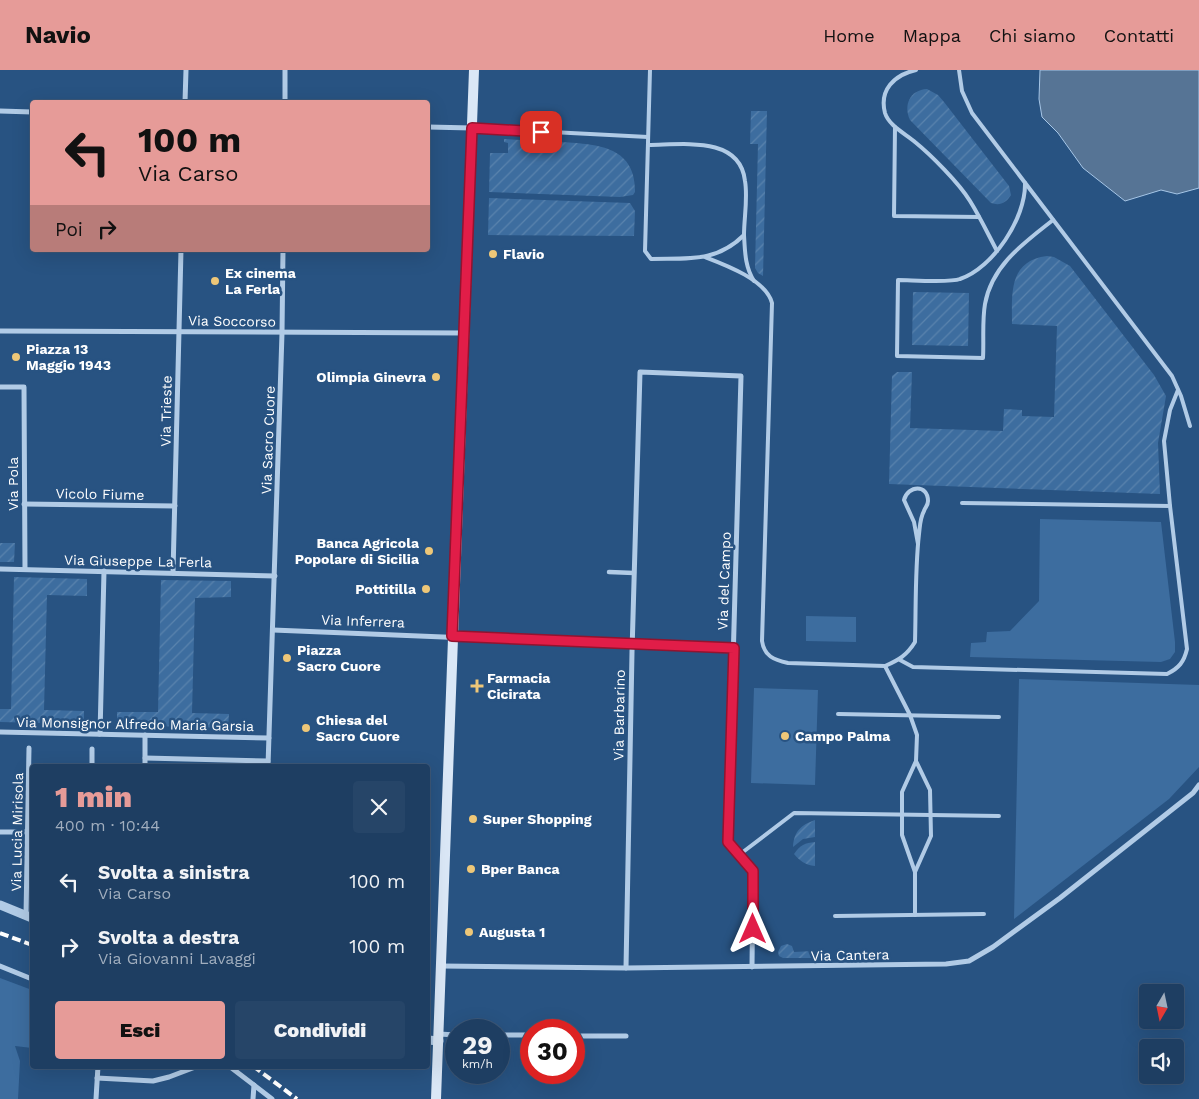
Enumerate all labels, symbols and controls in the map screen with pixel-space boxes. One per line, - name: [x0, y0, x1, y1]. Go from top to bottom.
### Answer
- text: Navio: [25, 21, 91, 49]
- text: Home: [823, 25, 875, 46]
- text: Mappa: [903, 25, 961, 46]
- text: Chi siamo: [989, 25, 1076, 46]
- text: Contatti: [1104, 25, 1174, 46]
- pin: [520, 111, 562, 153]
- icon: arrive: [527, 118, 555, 146]
- text: 100 m: [138, 119, 241, 161]
- icon: left: [55, 120, 120, 185]
- text: Via Carso: [138, 161, 238, 186]
- icon: right: [93, 215, 121, 243]
- text: Poi: [55, 218, 83, 241]
- place label: Flavio: [503, 246, 544, 262]
- marker: Flavio: [487, 248, 499, 260]
- place label: Ex cinema La Ferla: [225, 265, 297, 297]
- marker: Ex cinema La Ferla: [209, 275, 221, 287]
- street label: Via Soccorso: [188, 312, 276, 330]
- place label: Piazza 13 Maggio 1943: [26, 341, 111, 373]
- marker: Piazza 13 Maggio 1943: [10, 351, 22, 363]
- place label: Olimpia Ginevra: [316, 369, 427, 385]
- marker: Olimpia Ginevra: [430, 371, 442, 383]
- street label: Via Trieste: [157, 375, 175, 447]
- street label: Via Sacro Cuore: [258, 385, 278, 495]
- street label: Via Pola: [5, 457, 21, 511]
- street label: Vicolo Fiume: [55, 485, 145, 503]
- street label: Via del Campo: [714, 531, 734, 631]
- place label: Banca Agricola Popolare di Sicilia: [295, 535, 420, 567]
- marker: Banca Agricola Popolare di Sicilia: [423, 545, 435, 557]
- street label: Via Giuseppe La Ferla: [64, 552, 212, 570]
- place label: Pottitilla: [355, 581, 417, 597]
- marker: Pottitilla: [420, 583, 432, 595]
- street label: Via Inferrera: [321, 612, 405, 630]
- place label: Piazza Sacro Cuore: [297, 642, 381, 674]
- marker: Piazza Sacro Cuore: [281, 652, 293, 664]
- street label: Via Barbarino: [610, 669, 628, 761]
- place label: Farmacia Cicirata: [487, 670, 551, 702]
- marker: Farmacia Cicirata: [471, 680, 483, 692]
- place label: Chiesa del Sacro Cuore: [316, 712, 400, 744]
- street label: Via Monsignor Alfredo Maria Garsia: [16, 714, 254, 734]
- marker: Chiesa del Sacro Cuore: [300, 722, 312, 734]
- place label: Campo Palma: [795, 728, 891, 744]
- marker: Campo Palma: [779, 730, 791, 742]
- street label: Via Lucia Mirisola: [8, 772, 26, 892]
- text: 1 min: [55, 779, 132, 814]
- button: close: [353, 781, 405, 833]
- place label: Super Shopping: [483, 811, 592, 827]
- marker: Super Shopping: [467, 813, 479, 825]
- text: 400 m · 10:44: [55, 816, 160, 835]
- text: Svolta a sinistra: [98, 861, 249, 884]
- place label: Bper Banca: [481, 861, 561, 877]
- marker: Bper Banca: [465, 863, 477, 875]
- icon: left: [55, 868, 83, 896]
- text: 100 m: [349, 870, 405, 893]
- text: Via Carso: [98, 884, 171, 903]
- position arrow: [726, 902, 778, 954]
- place label: Augusta 1: [479, 924, 545, 940]
- text: Svolta a destra: [98, 926, 239, 949]
- marker: Augusta 1: [463, 926, 475, 938]
- icon: right: [55, 933, 83, 961]
- text: 100 m: [349, 935, 405, 958]
- street label: Via Cantera: [811, 946, 890, 964]
- text: Via Giovanni Lavaggi: [98, 949, 256, 968]
- north arrow: [1139, 984, 1184, 1029]
- map controls: [1139, 984, 1184, 1084]
- button: Esci: [55, 1001, 225, 1059]
- button: Condividi: [235, 1001, 405, 1059]
- speed limit sign: 30: [520, 1019, 585, 1084]
- text: 29: [462, 1031, 493, 1060]
- button: sound: [1139, 1039, 1184, 1084]
- text: km/h: [462, 1057, 493, 1071]

